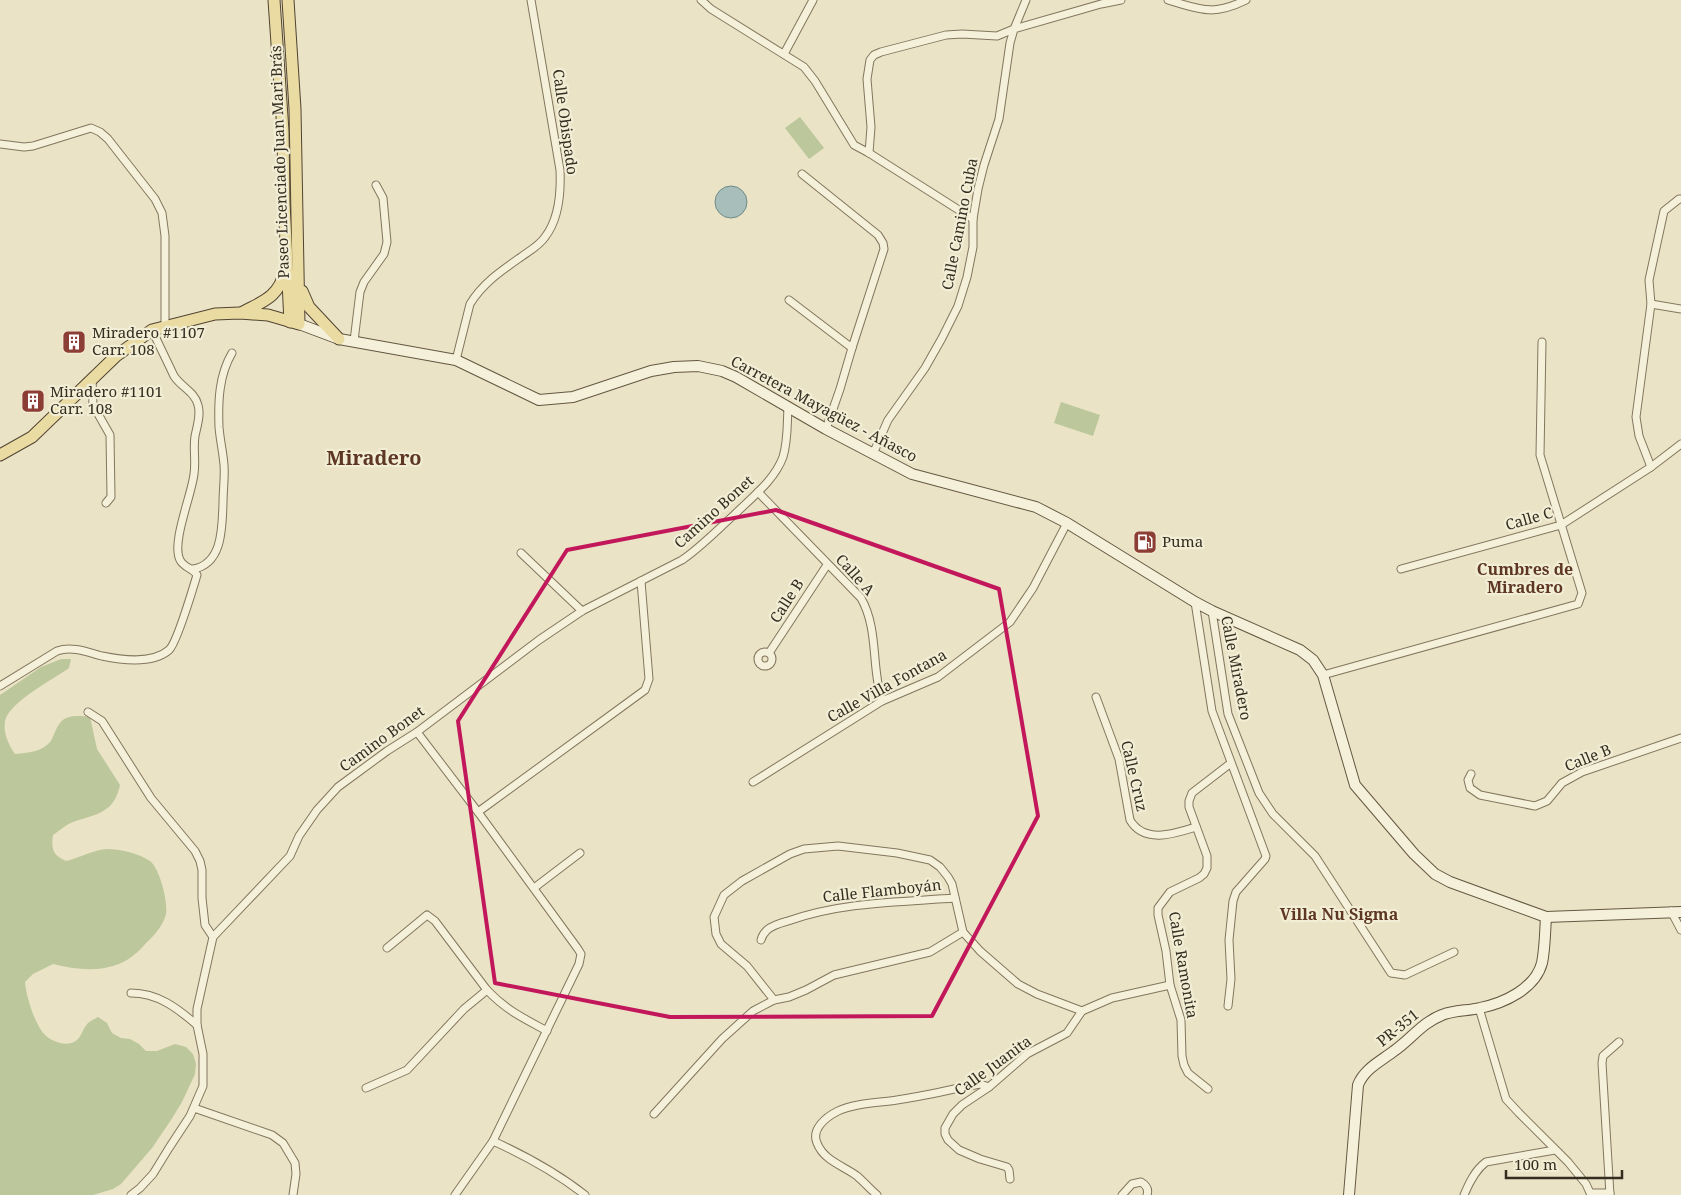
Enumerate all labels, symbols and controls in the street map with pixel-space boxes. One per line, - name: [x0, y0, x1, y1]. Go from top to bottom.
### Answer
- street label: Paseo Licenciado Juan Mari Brás: [265, 45, 293, 279]
- street label: Calle Obispado: [549, 68, 583, 176]
- street label: Calle Camino Cuba: [936, 156, 982, 292]
- place label: Miradero #1107 Carr. 108: [92, 322, 205, 359]
- building icon: Miradero #1107 Carr. 108: [61, 329, 87, 355]
- street label: Carretera Mayagüez - Añasco: [728, 350, 921, 466]
- place label: Miradero #1101 Carr. 108: [50, 381, 163, 418]
- building icon: Miradero #1101 Carr. 108: [20, 388, 46, 414]
- district label: Miradero: [326, 444, 422, 471]
- street label: Camino Bonet: [669, 470, 757, 552]
- street label: Calle C: [1503, 502, 1555, 534]
- fuel station icon: Puma: [1132, 529, 1158, 555]
- place label: Puma: [1162, 531, 1203, 551]
- street label: Calle A: [832, 549, 880, 600]
- district label: Cumbres de Miradero: [1477, 558, 1573, 598]
- street label: Calle B: [765, 575, 808, 626]
- street label: Calle Miradero: [1217, 614, 1257, 722]
- street label: Calle Villa Fontana: [823, 644, 950, 726]
- street label: Camino Bonet: [335, 701, 428, 776]
- street label: Calle Cruz: [1117, 738, 1153, 813]
- street label: Calle B: [1561, 739, 1614, 775]
- street label: Calle Flamboyán: [822, 874, 943, 906]
- district label: Villa Nu Sigma: [1280, 903, 1399, 925]
- street label: Calle Ramonita: [1165, 910, 1203, 1020]
- street label: PR-351: [1372, 1004, 1423, 1050]
- street label: Calle Juanita: [950, 1031, 1035, 1100]
- scale bar: [1506, 1148, 1622, 1180]
- text: 100 m: [1514, 1154, 1557, 1174]

